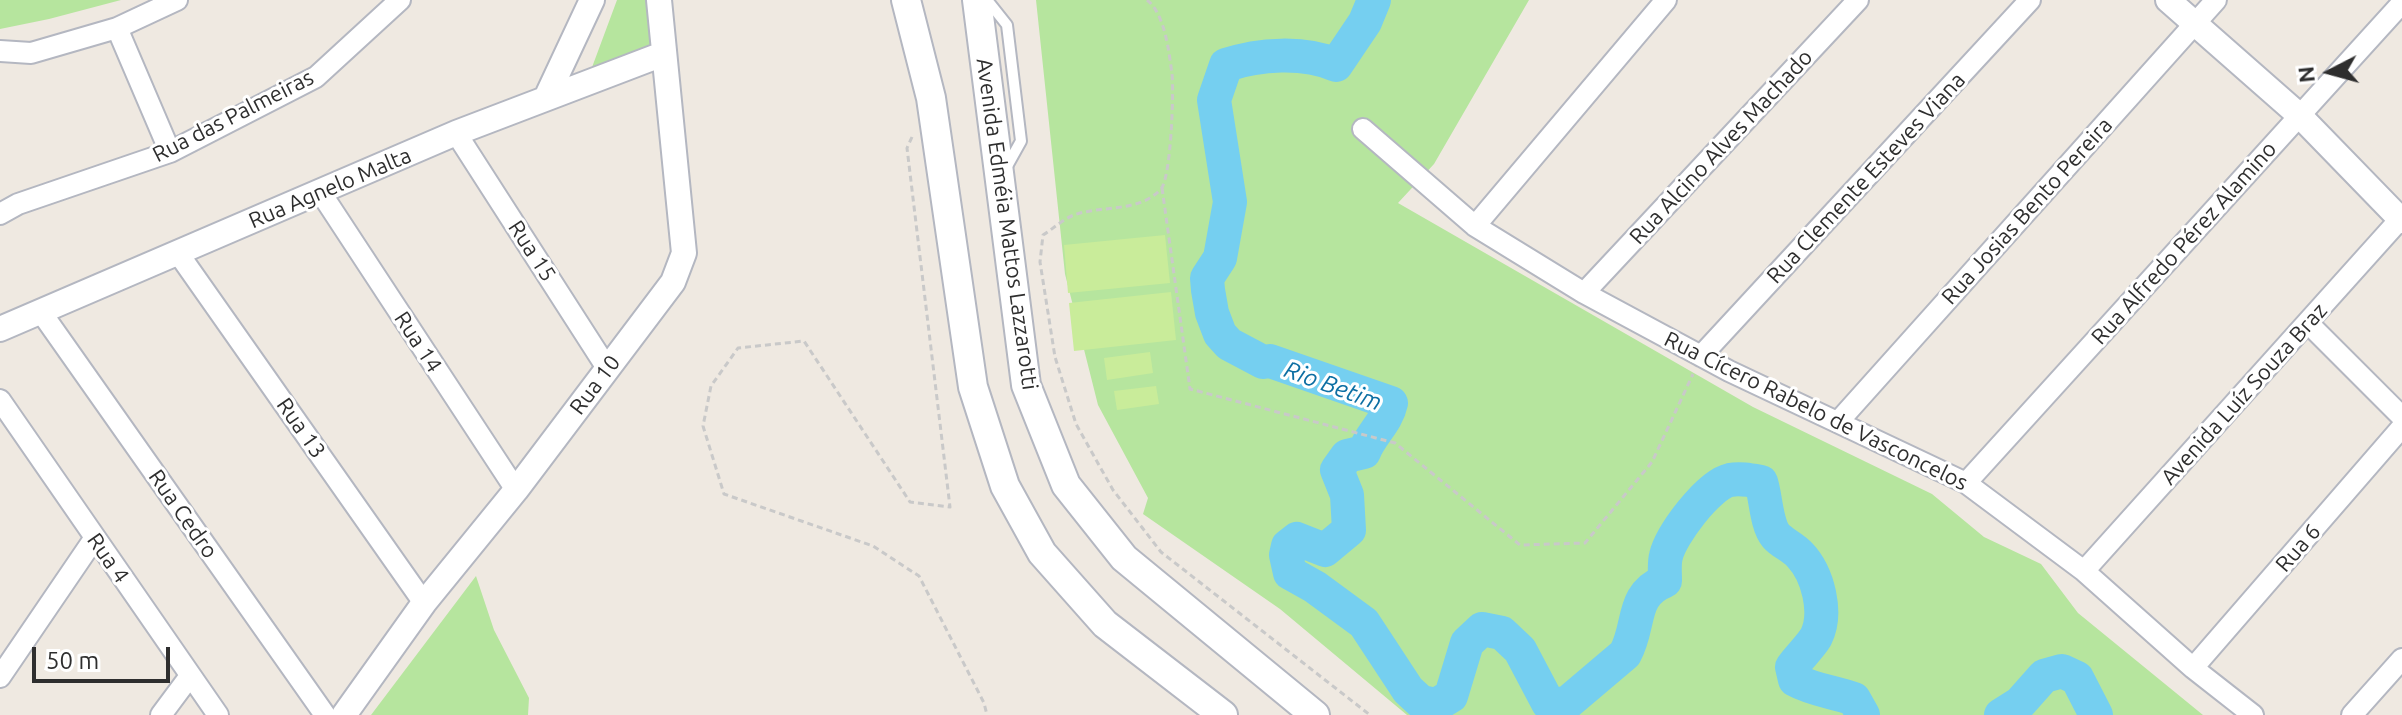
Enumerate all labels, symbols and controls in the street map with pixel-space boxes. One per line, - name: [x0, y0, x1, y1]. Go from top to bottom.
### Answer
- north arrow: [2290, 32, 2370, 112]
- street label: Rua Alcino Alves Machado: [1624, 44, 1818, 250]
- street label: Avenida Edméia Mattos Lazzarotti: [971, 56, 1043, 392]
- street label: Rua das Palmeiras: [148, 64, 318, 168]
- text: N: [2292, 65, 2319, 84]
- street label: Rua Clemente Esteves Viana: [1761, 67, 1971, 289]
- street label: Rua Josias Bento Pereira: [1936, 112, 2118, 310]
- street label: Rua Alfredo Pérez Alamino: [2086, 136, 2282, 350]
- street label: Rua Agnelo Malta: [245, 142, 415, 234]
- street label: Rua 15: [503, 216, 561, 286]
- street label: Avenida Luíz Souza Braz: [2155, 298, 2333, 490]
- street label: Rua 14: [389, 307, 447, 377]
- street label: Rua Cícero Rabelo de Vasconcelos: [1660, 326, 1972, 496]
- street label: Rua 10: [564, 350, 626, 420]
- water label: Rio Betim: [1280, 355, 1386, 417]
- street label: Rua 13: [271, 393, 331, 463]
- street label: Rua Cedro: [143, 465, 223, 563]
- street label: Rua 6: [2270, 519, 2326, 577]
- street label: Rua 4: [81, 528, 135, 588]
- scale bar: [36, 631, 174, 681]
- text: 50 m: [46, 647, 99, 674]

